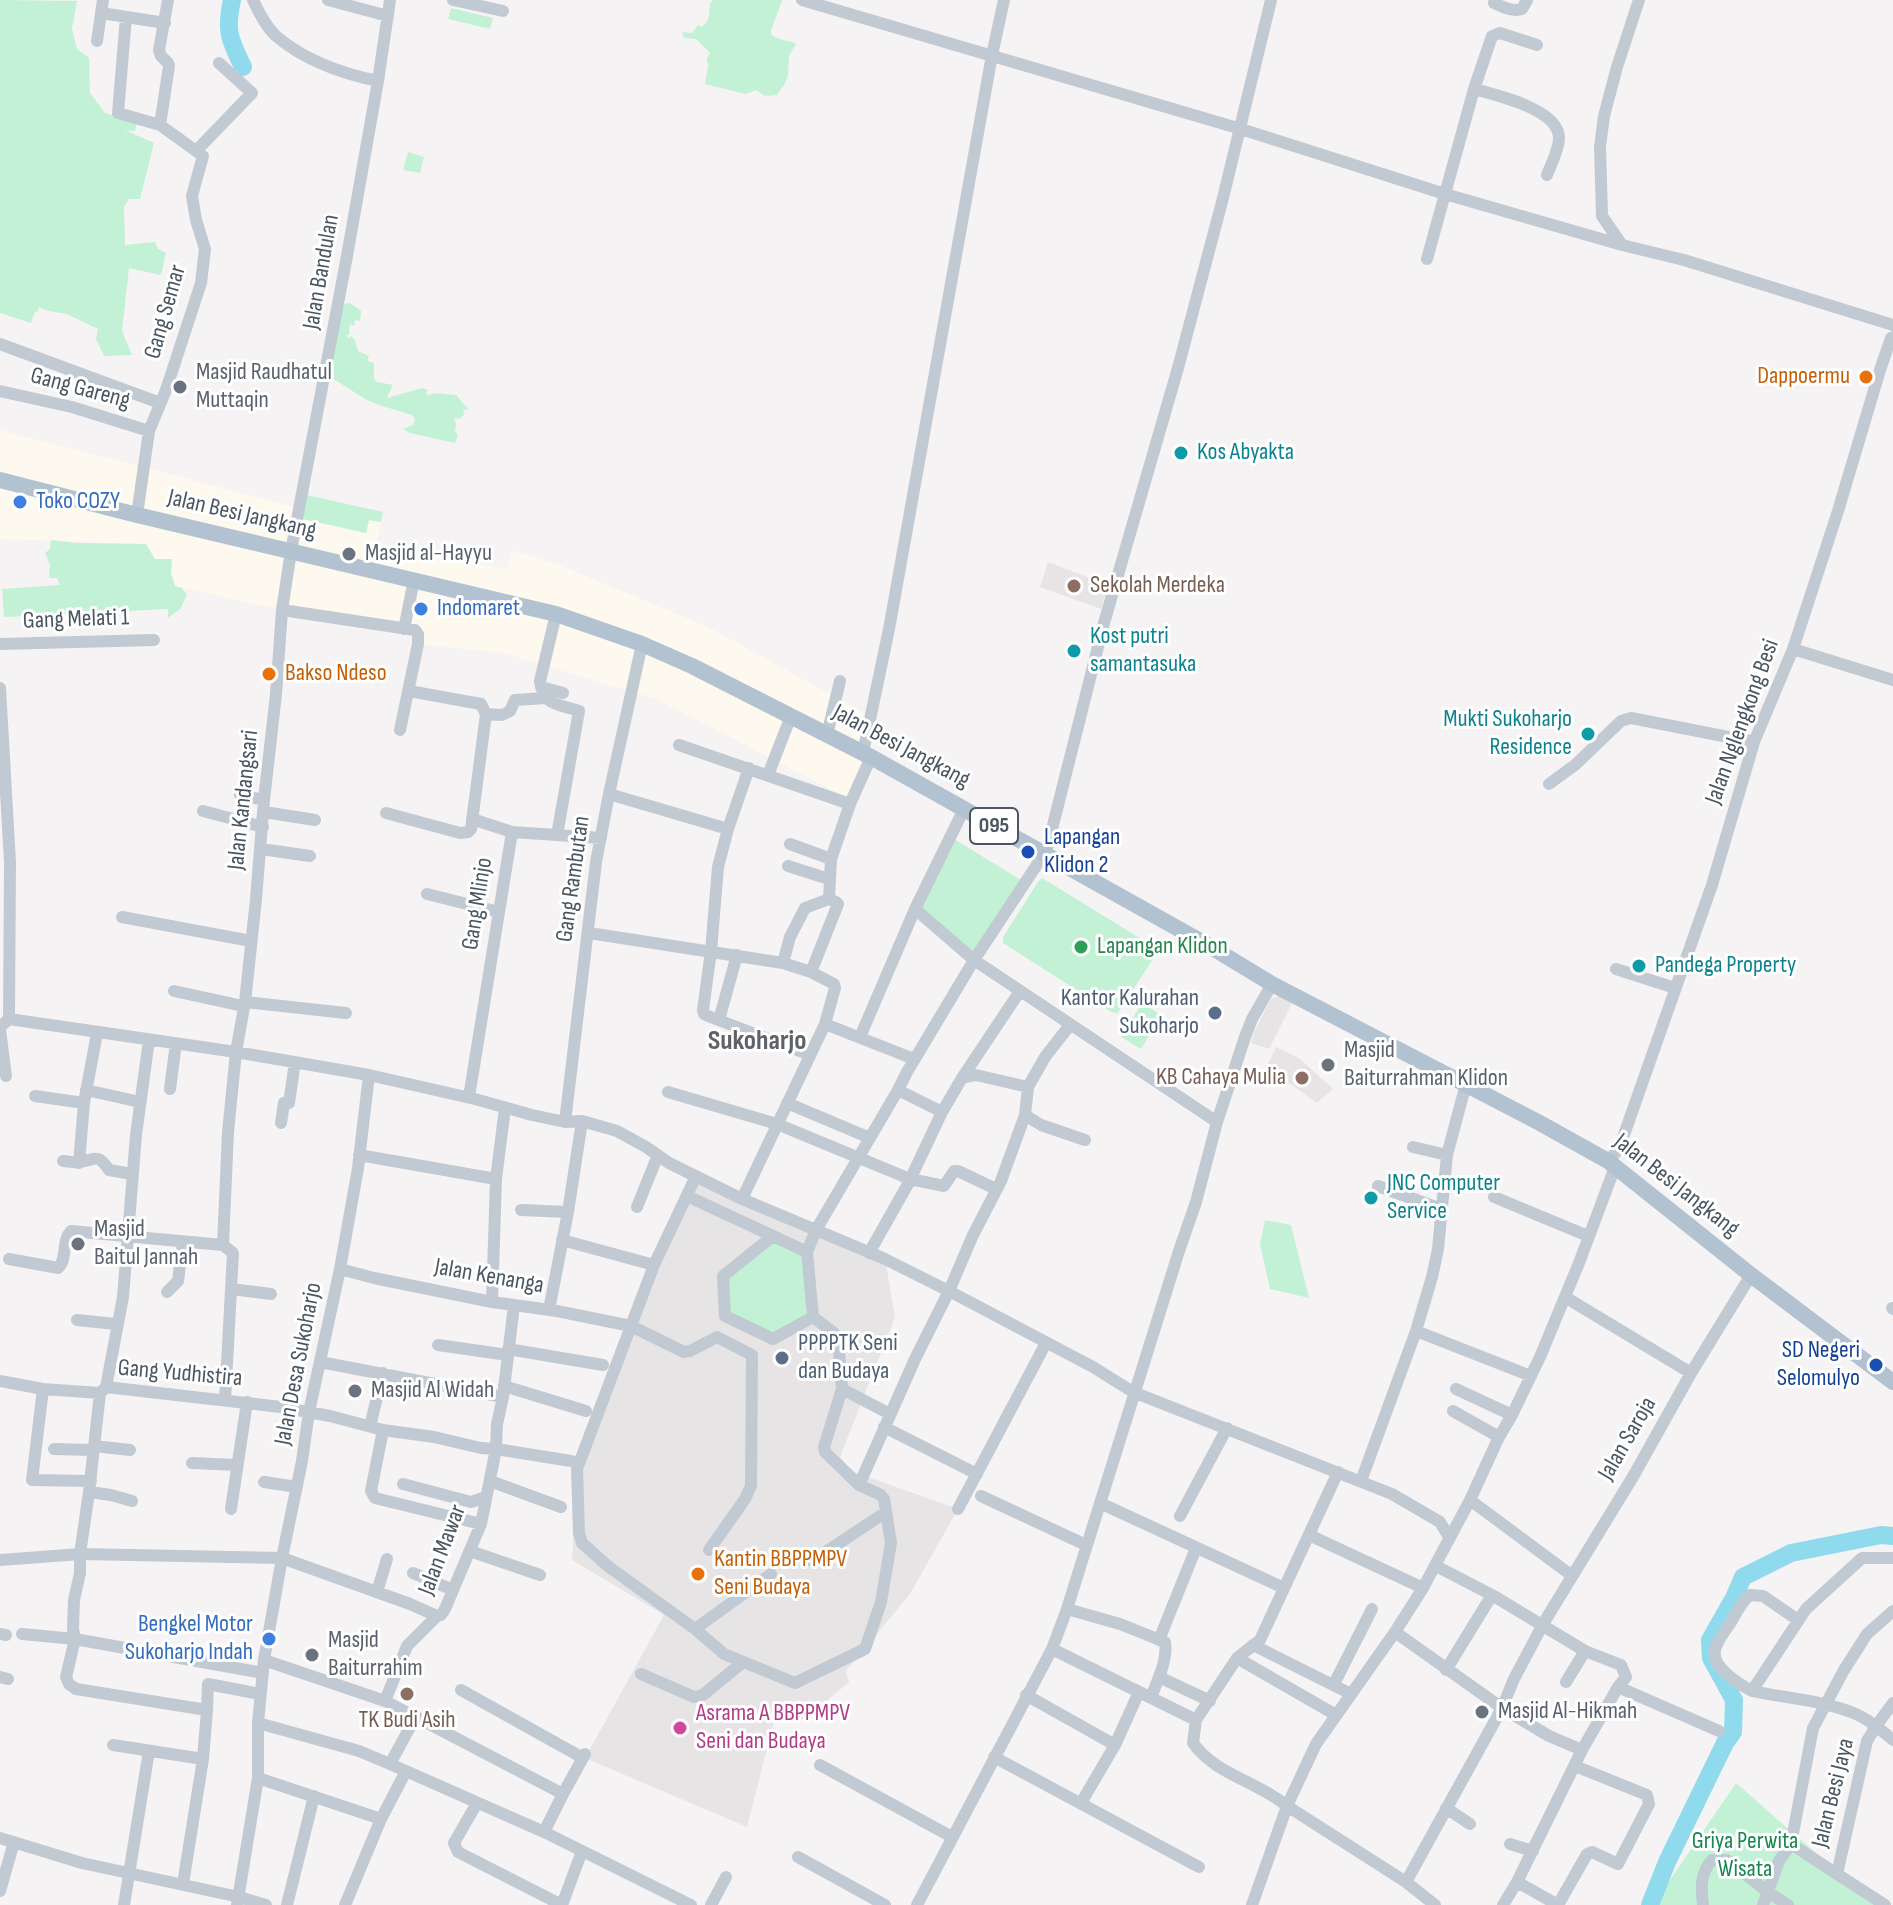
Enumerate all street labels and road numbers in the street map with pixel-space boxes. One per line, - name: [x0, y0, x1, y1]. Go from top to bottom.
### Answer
- street label: Jalan Bandulan: [298, 212, 346, 332]
- street label: Gang Semar: [139, 262, 193, 362]
- street label: Gang Gareng: [27, 362, 133, 416]
- street label: Jalan Besi Jangkang: [165, 484, 319, 546]
- street label: Gang Melati 1: [22, 604, 130, 636]
- street label: Jalan Nglengkong Besi: [1700, 636, 1786, 808]
- street label: Jalan Besi Jangkang: [827, 699, 975, 795]
- street label: Jalan Kandangsari: [222, 729, 266, 871]
- road number: 095: [970, 808, 1018, 844]
- street label: Gang Rambutan: [551, 814, 597, 944]
- street label: Gang Mlinjo: [457, 856, 499, 952]
- street label: Jalan Besi Jangkang: [1607, 1128, 1745, 1244]
- street label: Jalan Kenanga: [432, 1253, 546, 1301]
- street label: Jalan Desa Sukoharjo: [269, 1280, 329, 1448]
- street label: Gang Yudhistira: [117, 1354, 243, 1394]
- street label: Jalan Saroja: [1593, 1392, 1663, 1486]
- street label: Jalan Mawar: [413, 1501, 473, 1599]
- street label: Jalan Besi Jaya: [1807, 1736, 1861, 1850]

